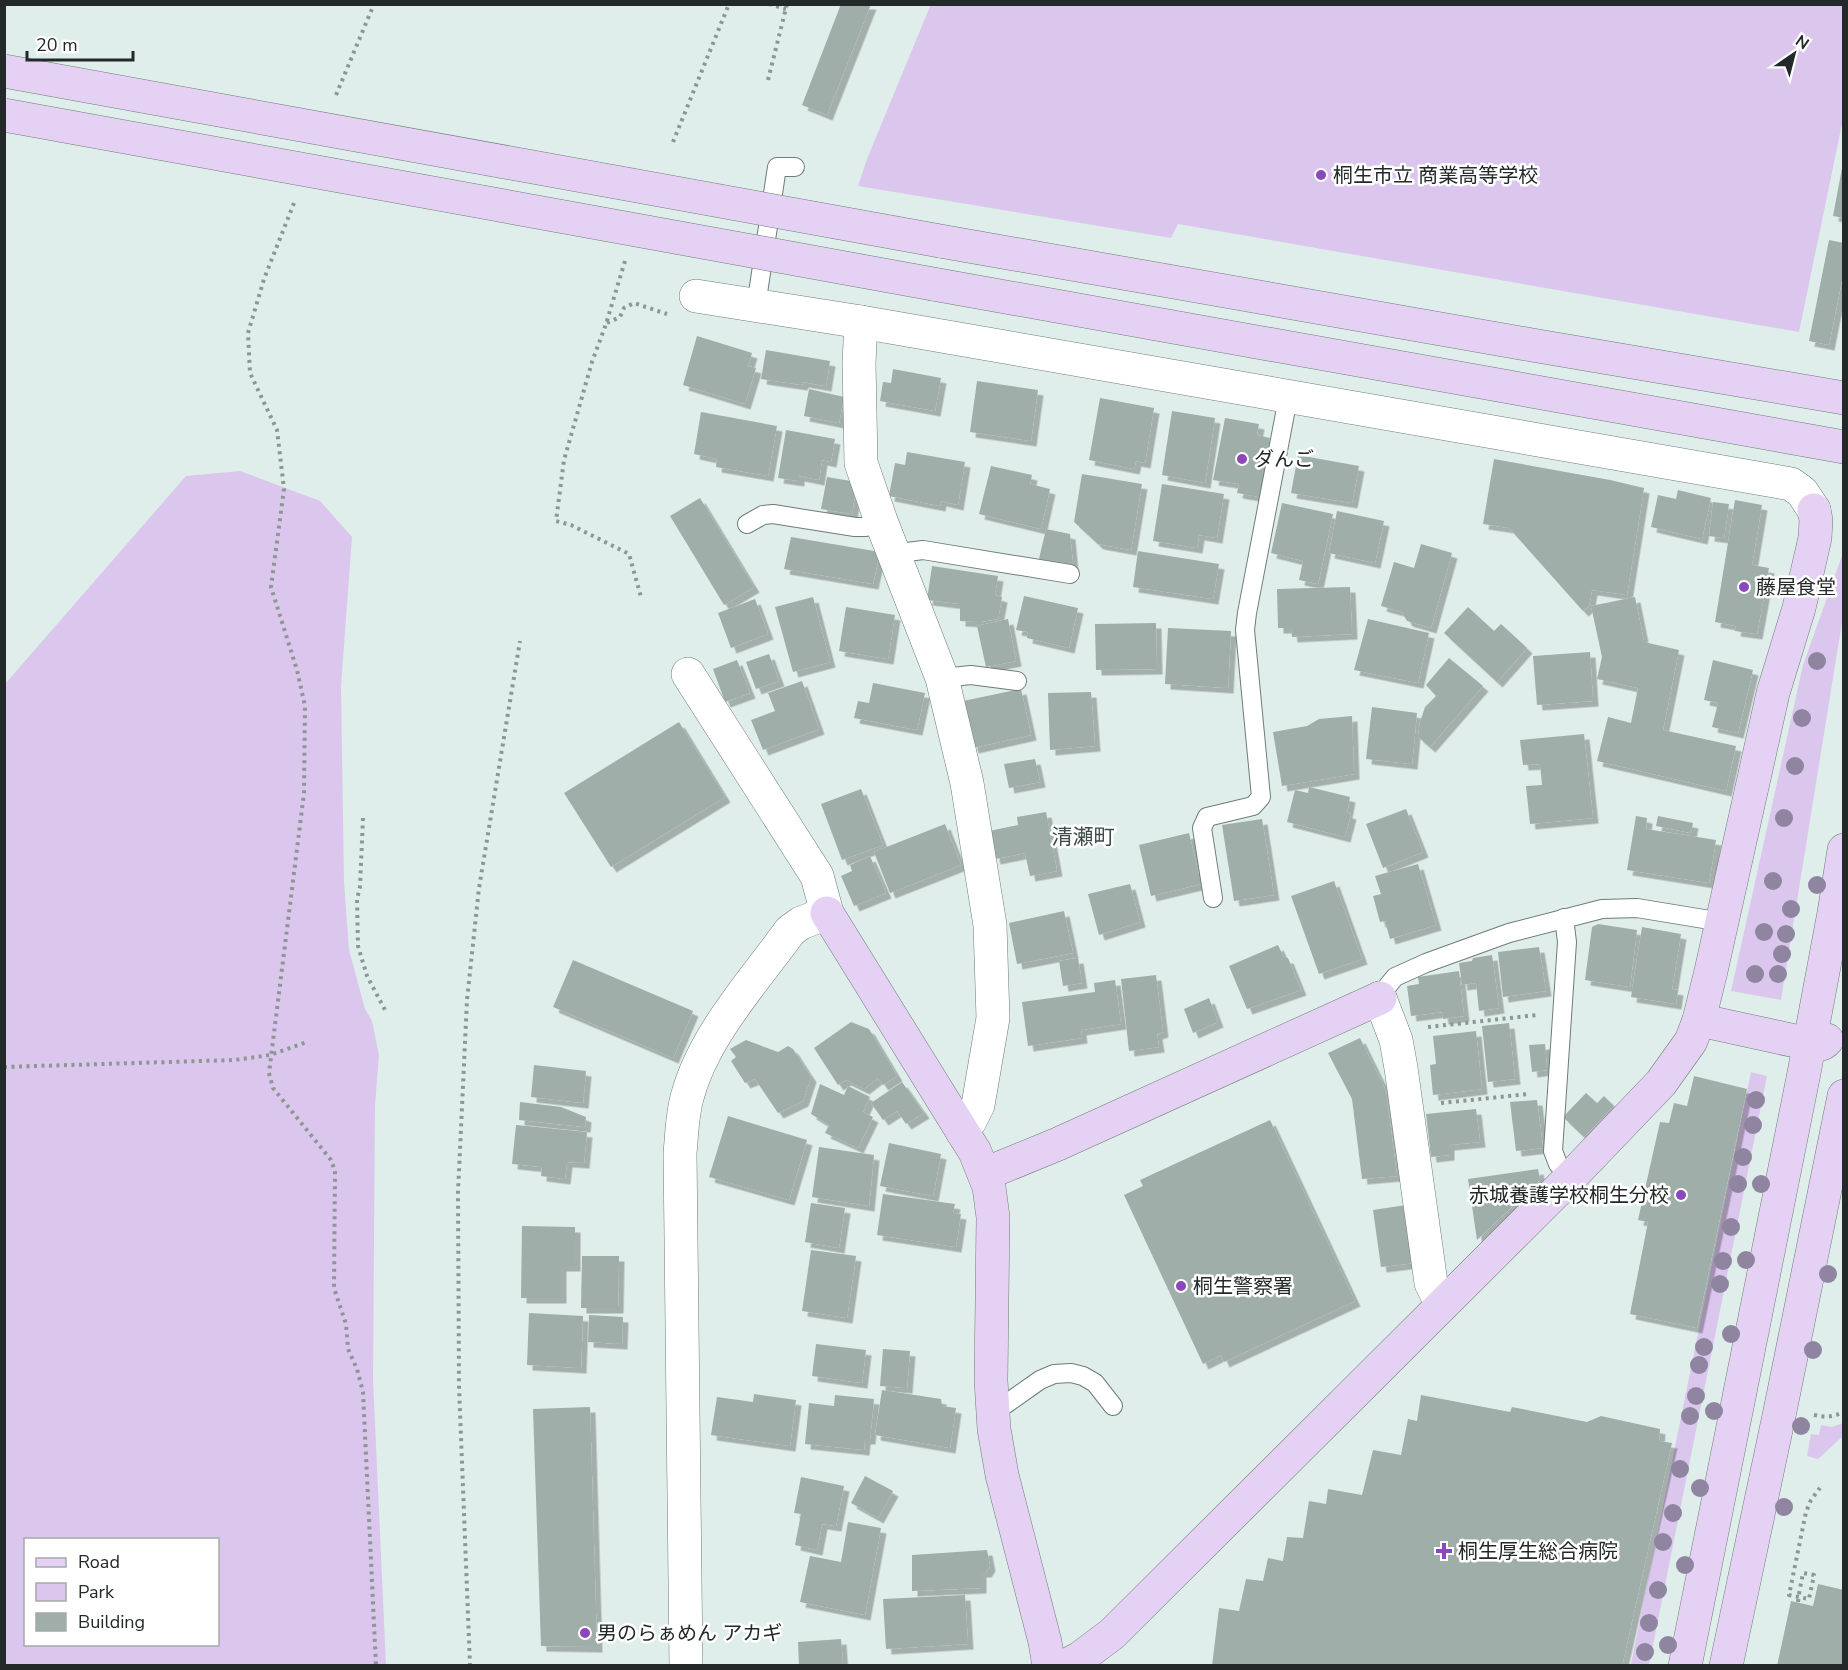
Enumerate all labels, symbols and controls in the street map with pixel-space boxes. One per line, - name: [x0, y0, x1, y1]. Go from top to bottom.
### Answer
- scale bar: [27, 24, 134, 62]
- north arrow: [1764, 24, 1824, 84]
- text: N: [1791, 30, 1813, 55]
- text: 20 m: [36, 33, 78, 57]
- place label: 桐生市立 商業高等学校: [1333, 162, 1538, 189]
- marker: 桐生市立 商業高等学校: [1314, 168, 1328, 182]
- place label: ダんご: [1254, 446, 1314, 473]
- marker: ダんご: [1235, 452, 1249, 466]
- place label: 藤屋食堂: [1756, 574, 1836, 601]
- marker: 藤屋食堂: [1737, 580, 1751, 594]
- district label: 清瀬町: [1052, 823, 1115, 851]
- place label: 赤城養護学校桐生分校: [1469, 1182, 1669, 1209]
- marker: 赤城養護学校桐生分校: [1674, 1188, 1688, 1202]
- place label: 桐生警察署: [1193, 1273, 1293, 1300]
- marker: 桐生警察署: [1174, 1279, 1188, 1293]
- legend: [24, 1538, 219, 1646]
- place label: 桐生厚生総合病院: [1458, 1538, 1618, 1565]
- marker: 桐生厚生総合病院: [1435, 1542, 1453, 1560]
- text: Road: [78, 1550, 120, 1574]
- text: Park: [78, 1580, 115, 1604]
- text: Building: [78, 1610, 145, 1634]
- place label: 男のらぁめん アカギ: [597, 1620, 782, 1647]
- marker: 男のらぁめん アカギ: [578, 1626, 592, 1640]

